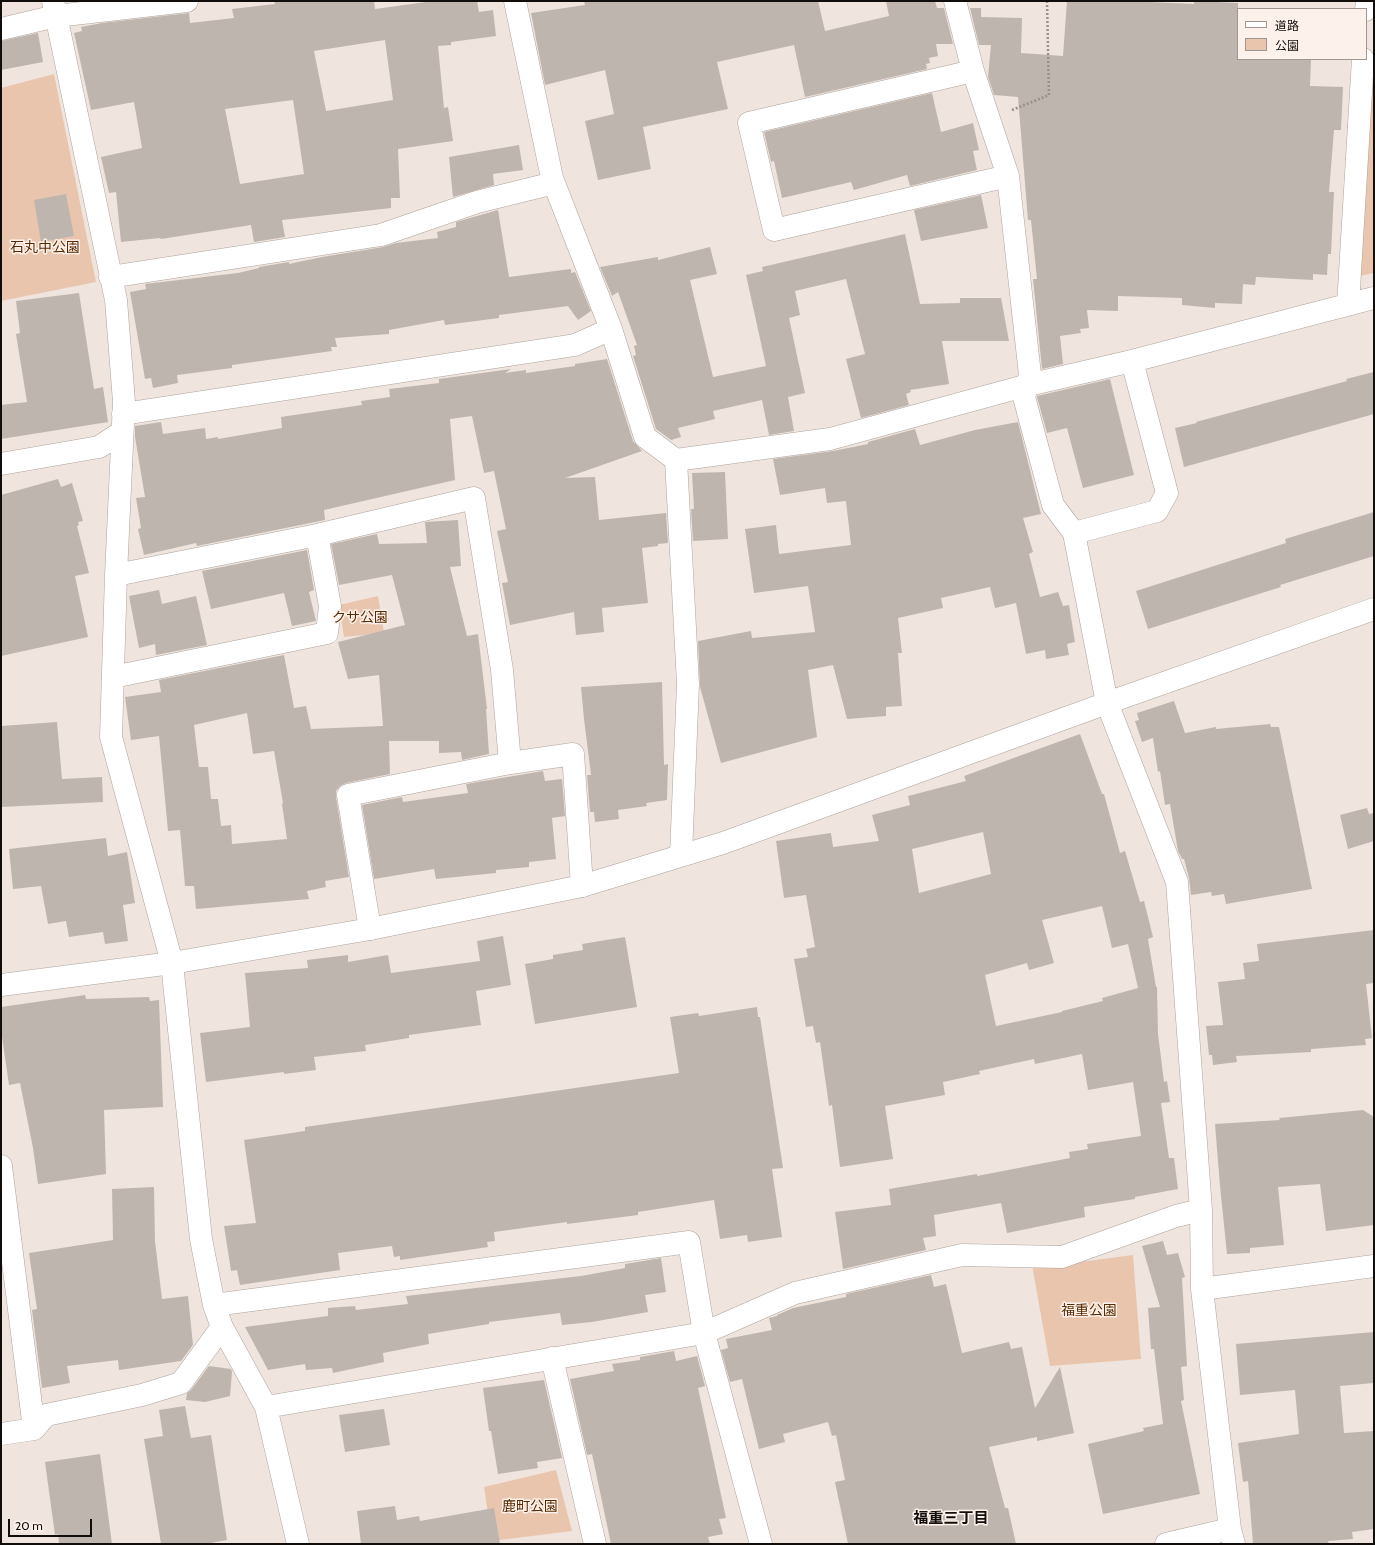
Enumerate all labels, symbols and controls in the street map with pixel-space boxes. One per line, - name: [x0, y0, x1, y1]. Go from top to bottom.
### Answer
- legend: [1237, 8, 1367, 60]
- text: 道路: [1275, 18, 1299, 33]
- text: 公園: [1275, 38, 1299, 53]
- park label: 石丸中公園: [10, 240, 80, 256]
- park label: クサ公園: [332, 610, 388, 626]
- park label: 福重公園: [1061, 1303, 1117, 1319]
- park label: 鹿町公園: [502, 1499, 558, 1515]
- district label: 福重三丁目: [914, 1510, 988, 1528]
- scale bar: [10, 1511, 94, 1537]
- text: 20 m: [15, 1518, 43, 1533]

